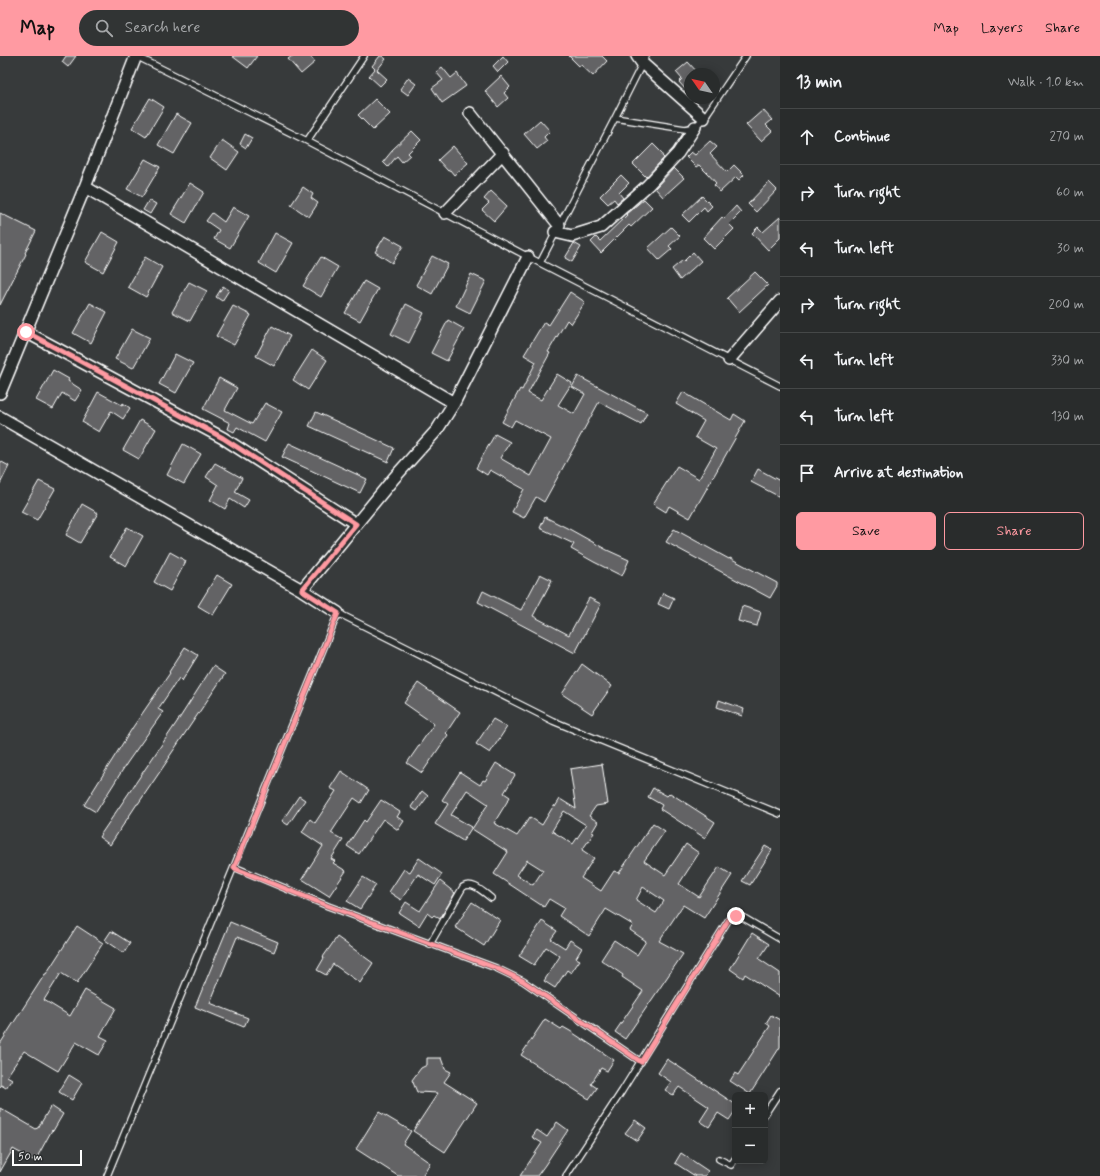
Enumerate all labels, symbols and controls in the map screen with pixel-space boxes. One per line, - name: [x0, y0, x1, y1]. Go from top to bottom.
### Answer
- search box: [79, 10, 359, 46]
- text: Map: [20, 16, 55, 41]
- icon: search: [93, 17, 115, 39]
- text: Search here: [125, 18, 200, 38]
- text: Map: [933, 19, 959, 37]
- text: Layers: [981, 19, 1023, 37]
- text: Share: [1045, 19, 1080, 37]
- north arrow: [684, 68, 720, 104]
- text: 13 min: [796, 71, 842, 93]
- text: Walk · 1.0 km: [1008, 74, 1084, 91]
- icon: ahead: [796, 126, 818, 148]
- text: Continue: [834, 127, 890, 147]
- text: 270 m: [1049, 128, 1084, 145]
- icon: right: [796, 182, 818, 204]
- text: Turn right: [834, 183, 901, 203]
- text: 60 m: [1056, 184, 1084, 201]
- icon: left: [796, 238, 818, 260]
- text: Turn left: [834, 239, 894, 259]
- text: 30 m: [1057, 240, 1084, 257]
- icon: right: [796, 294, 818, 316]
- text: Turn right: [834, 295, 901, 315]
- text: 200 m: [1049, 296, 1084, 313]
- route start: [17, 323, 35, 341]
- icon: left: [796, 350, 818, 372]
- text: Turn left: [834, 351, 894, 371]
- text: 330 m: [1051, 352, 1084, 369]
- icon: left: [796, 406, 818, 428]
- text: Turn left: [834, 407, 894, 427]
- text: 130 m: [1051, 408, 1084, 425]
- icon: arrive: [796, 462, 818, 484]
- text: Arrive at destination: [834, 463, 963, 483]
- button: Save: [796, 512, 936, 550]
- button: Share: [944, 512, 1084, 550]
- route end: [727, 907, 745, 925]
- map controls: [732, 1092, 768, 1164]
- button: +: [732, 1092, 768, 1128]
- button: −: [732, 1128, 768, 1164]
- scale bar: [12, 1148, 82, 1167]
- text: 50 m: [18, 1150, 43, 1164]

